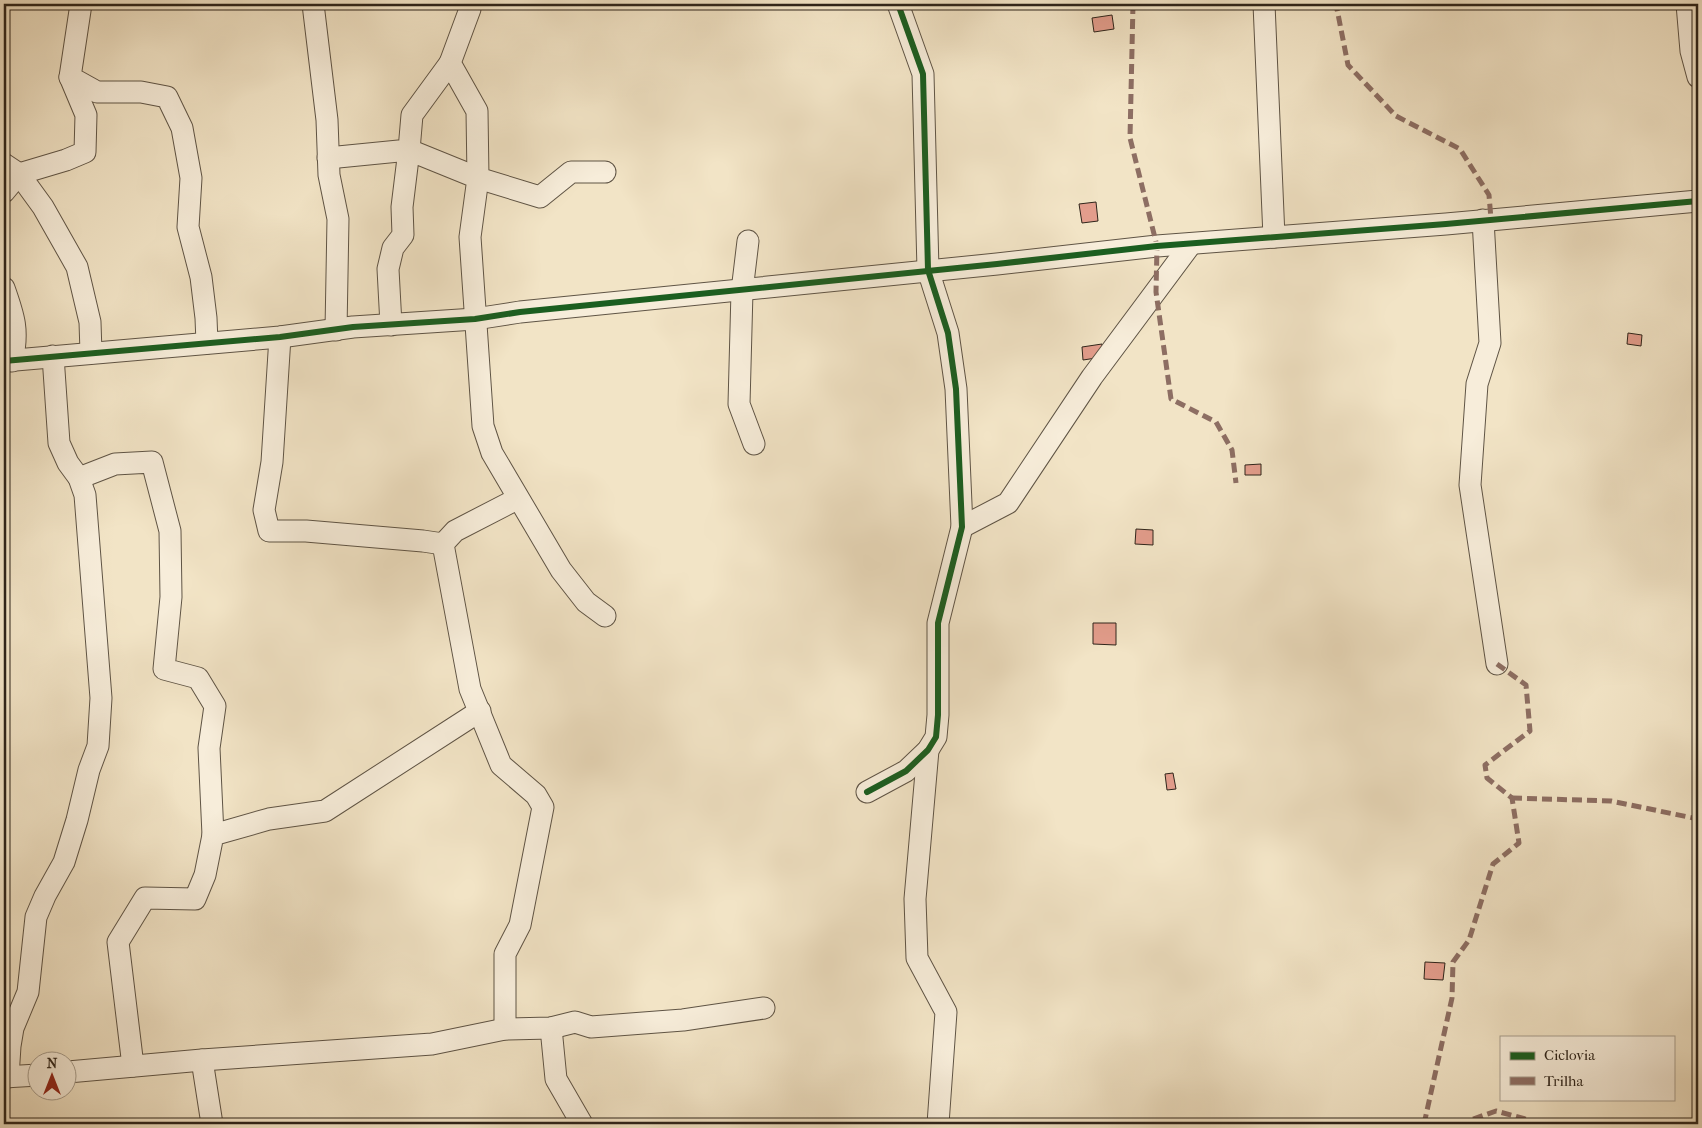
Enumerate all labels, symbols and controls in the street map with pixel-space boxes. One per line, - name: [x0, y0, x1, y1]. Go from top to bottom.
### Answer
- legend: [1500, 1036, 1674, 1100]
- text: Ciclovia: [1544, 1046, 1596, 1064]
- north arrow: [28, 1050, 78, 1100]
- text: N: [47, 1055, 58, 1072]
- text: Trilha: [1544, 1072, 1584, 1090]

